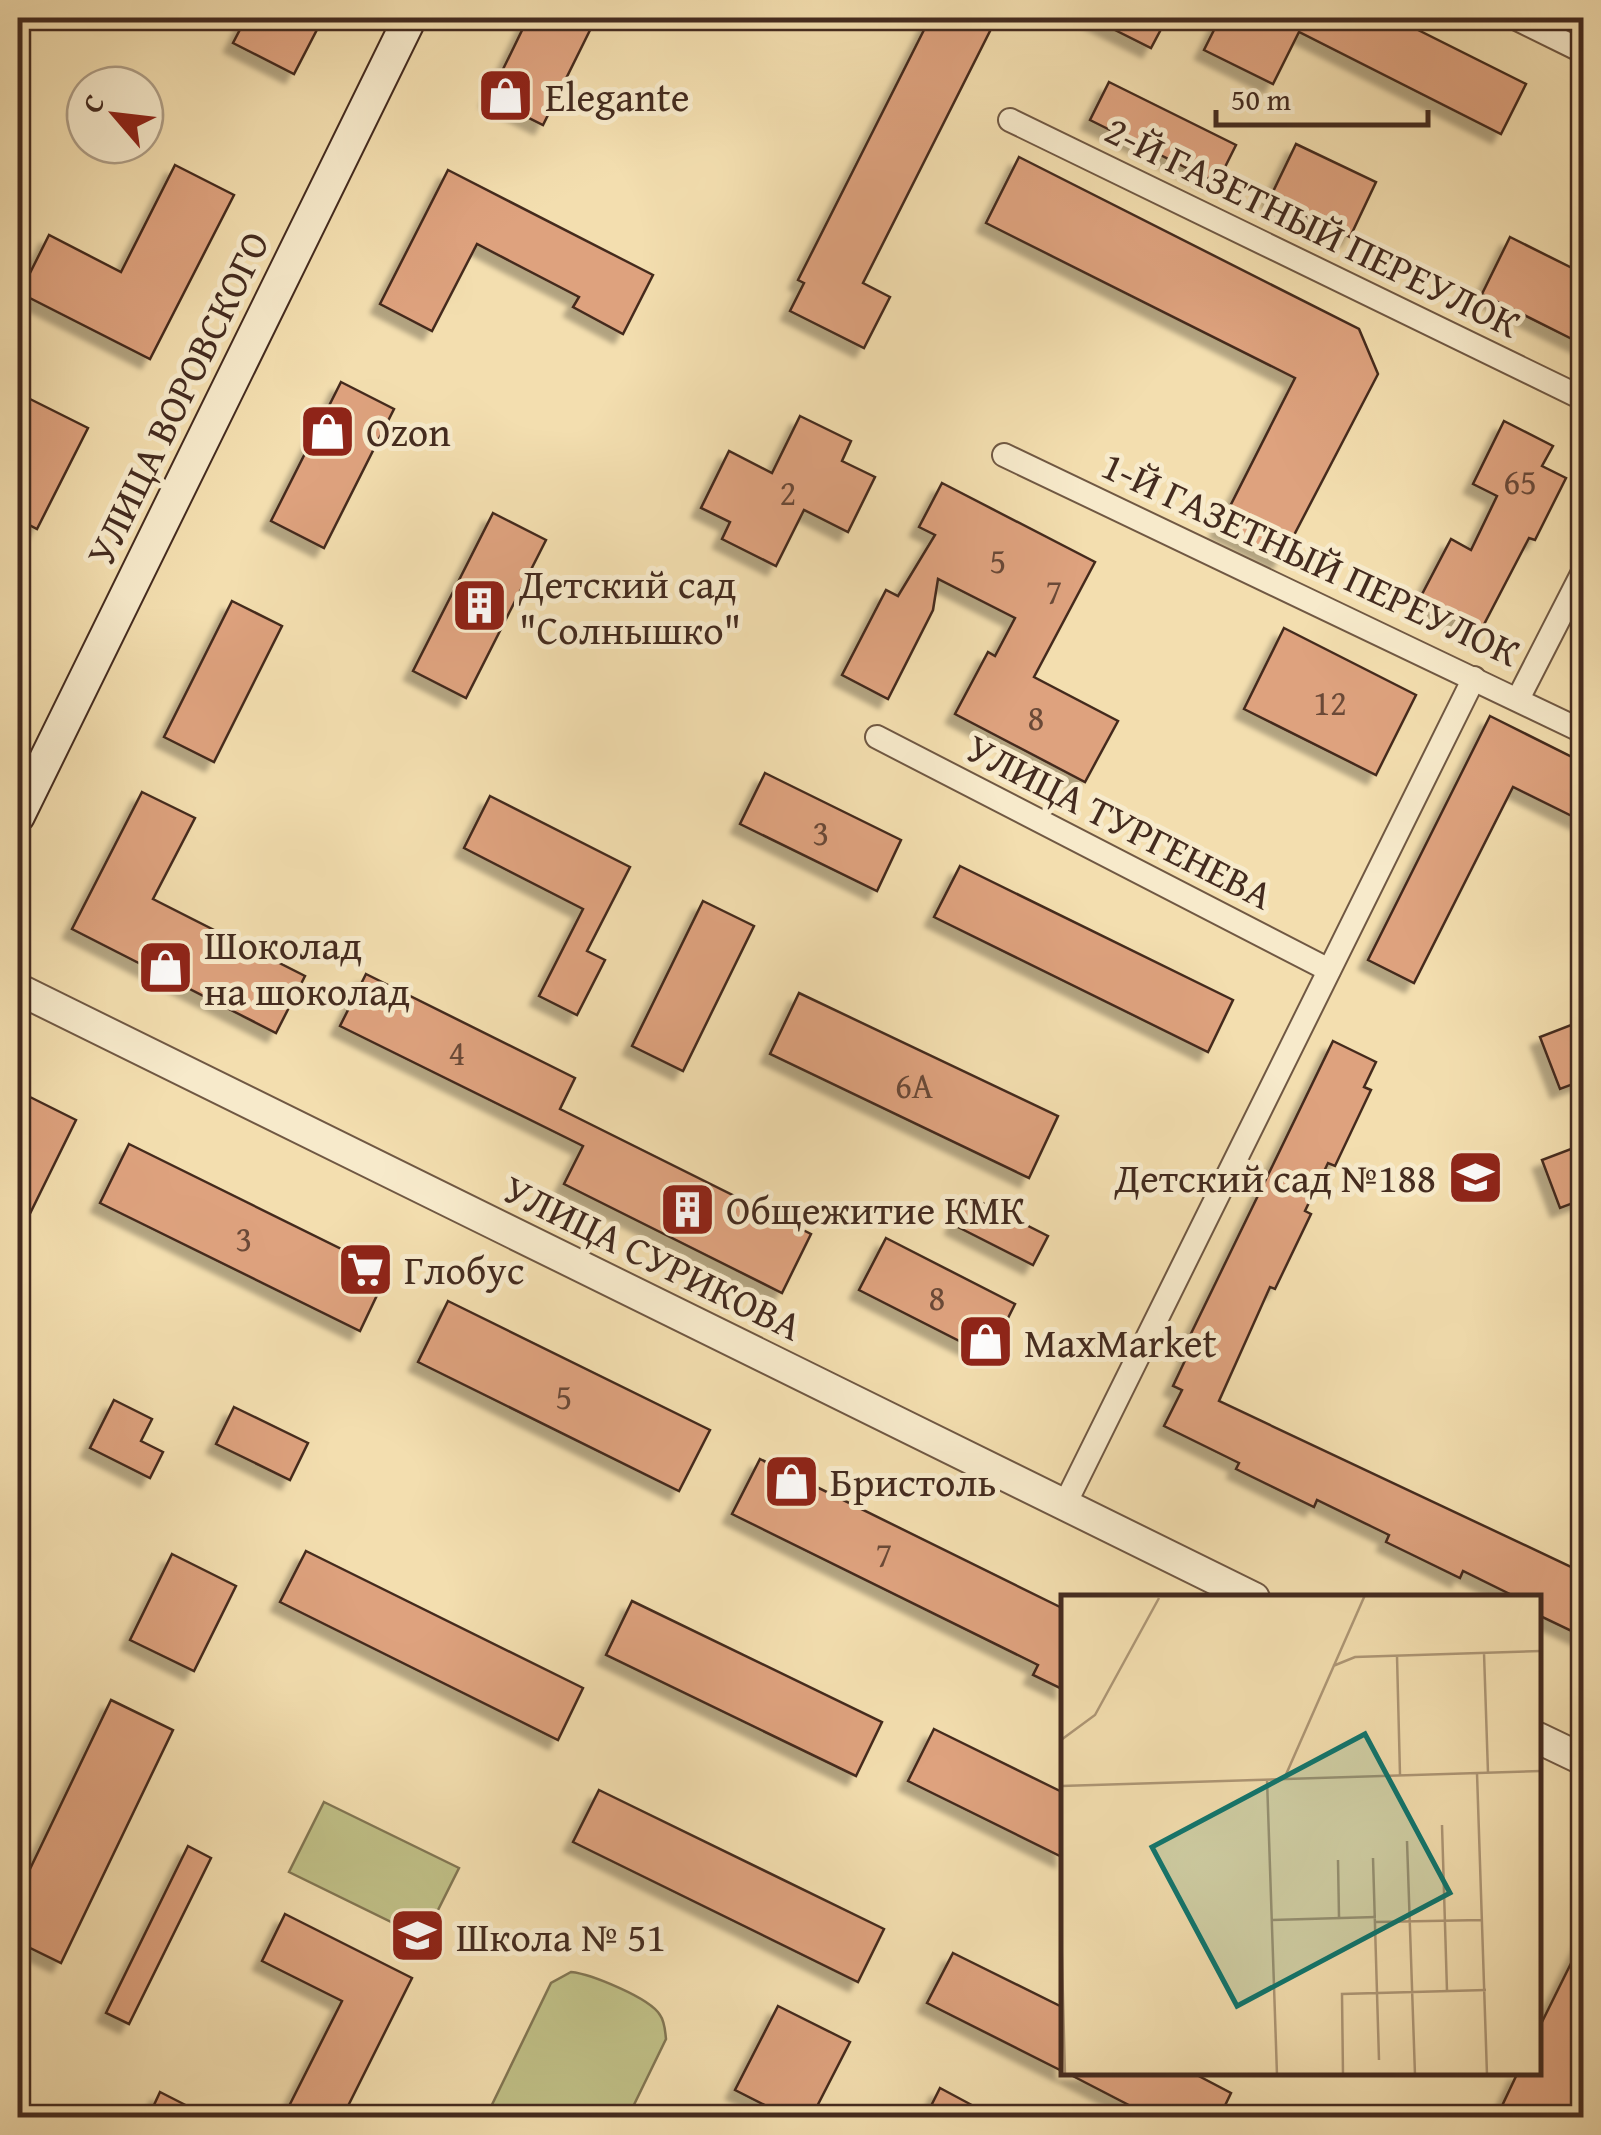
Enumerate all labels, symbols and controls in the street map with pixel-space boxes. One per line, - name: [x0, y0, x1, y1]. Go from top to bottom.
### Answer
- north arrow: [65, 65, 165, 165]
- scale bar: [1216, 65, 1428, 127]
- shop icon: Elegante: [476, 66, 536, 126]
- place label: Elegante: [545, 67, 689, 126]
- text: 50 m: [1231, 77, 1291, 121]
- text: С: [71, 86, 114, 120]
- street label: 2-Й ГАЗЕТНЫЙ ПЕРЕУЛОК: [1095, 100, 1531, 353]
- street label: УЛИЦА ВОРОВСКОГО: [70, 221, 284, 575]
- shop icon: Ozon: [297, 401, 357, 461]
- place label: Ozon: [366, 402, 451, 461]
- street label: 1-Й ГАЗЕТНЫЙ ПЕРЕУЛОК: [1092, 435, 1530, 681]
- house number: 65: [1503, 456, 1537, 507]
- house number: 2: [780, 467, 796, 518]
- house number: 5: [990, 535, 1006, 586]
- place label: Детский сад "Солнышко": [518, 554, 741, 659]
- house number: 7: [1046, 566, 1062, 617]
- building icon: Детский сад "Солнышко": [450, 576, 510, 636]
- house number: 12: [1313, 677, 1347, 728]
- house number: 8: [1028, 692, 1044, 743]
- street label: УЛИЦА ТУРГЕНЕВА: [956, 718, 1284, 924]
- house number: 3: [813, 807, 829, 858]
- place label: Шоколад на шоколад: [204, 915, 410, 1020]
- shop icon: Шоколад на шоколад: [135, 937, 195, 997]
- house number: 4: [449, 1027, 465, 1078]
- house number: 6А: [895, 1060, 933, 1111]
- school or university icon: Детский сад №188: [1445, 1147, 1505, 1207]
- place label: Детский сад №188: [1113, 1148, 1436, 1207]
- street label: УЛИЦА СУРИКОВА: [494, 1159, 812, 1355]
- building icon: Общежитие КМК: [657, 1179, 717, 1239]
- place label: Общежитие КМК: [726, 1180, 1025, 1239]
- house number: 3: [236, 1213, 252, 1264]
- supermarket icon: Глобус: [335, 1239, 395, 1299]
- place label: Глобус: [404, 1240, 524, 1299]
- house number: 8: [929, 1272, 945, 1323]
- shop icon: MaxMarket: [955, 1312, 1015, 1372]
- place label: MaxMarket: [1024, 1313, 1217, 1372]
- house number: 5: [556, 1371, 572, 1422]
- shop icon: Бристоль: [761, 1451, 821, 1511]
- place label: Бристоль: [830, 1452, 996, 1511]
- house number: 7: [876, 1529, 892, 1580]
- inset map: [1061, 1595, 1541, 2075]
- school or university icon: Школа № 51: [387, 1906, 447, 1966]
- place label: Школа № 51: [456, 1907, 666, 1966]

